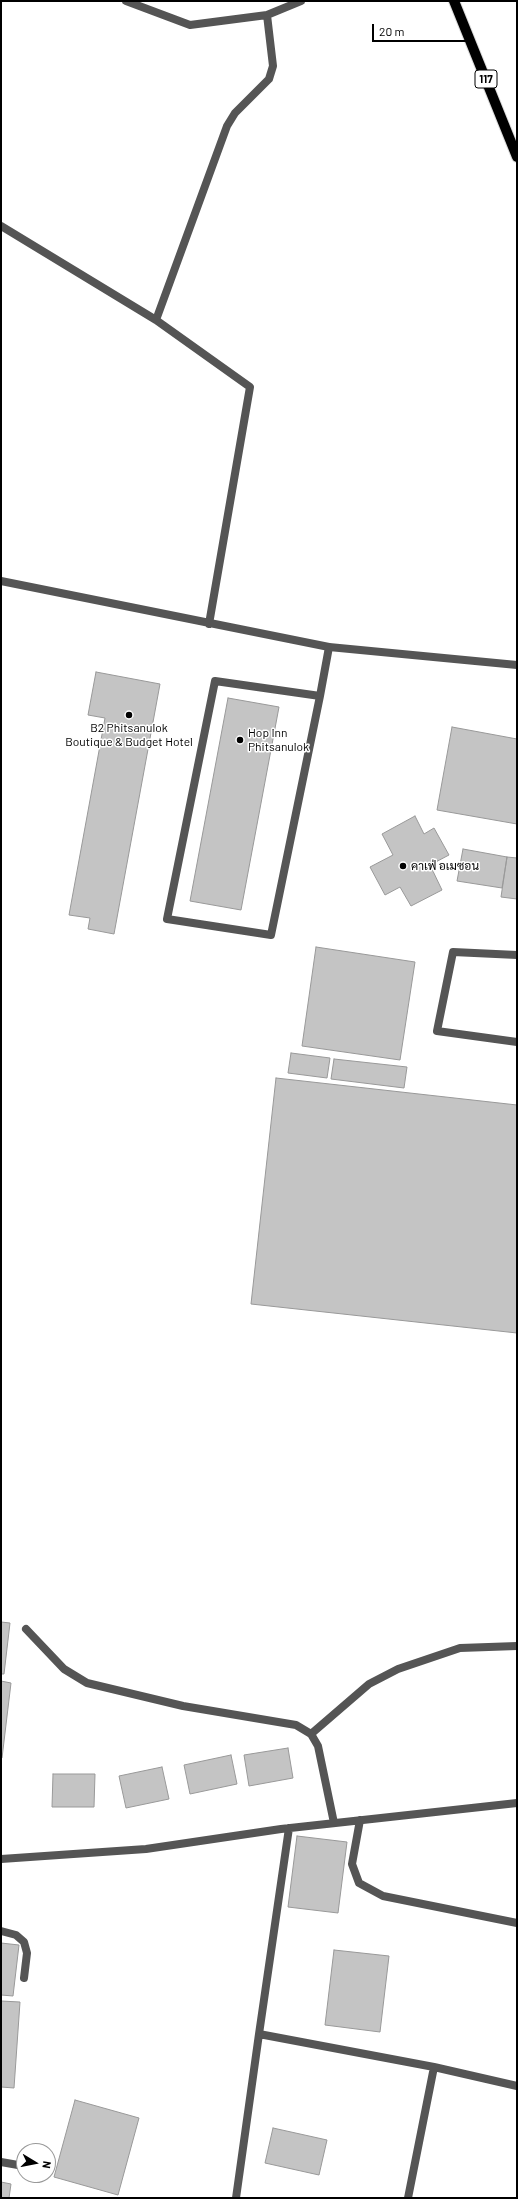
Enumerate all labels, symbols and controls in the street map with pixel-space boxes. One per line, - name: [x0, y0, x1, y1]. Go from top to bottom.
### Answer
- scale bar: [374, 16, 470, 42]
- text: 20 m: [379, 24, 405, 38]
- road number: 117: [475, 70, 497, 88]
- marker: B2 Phitsanulok Boutique & Budget Hotel: [124, 710, 134, 720]
- place label: B2 Phitsanulok Boutique & Budget Hotel: [65, 721, 193, 749]
- place label: Hop Inn Phitsanulok: [248, 726, 309, 754]
- marker: Hop Inn Phitsanulok: [235, 735, 245, 745]
- place label: คาเฟ่ อเมซอน: [411, 859, 479, 873]
- marker: คาเฟ่ อเมซอน: [398, 861, 408, 871]
- north arrow: [16, 2143, 56, 2183]
- text: N: [40, 2160, 54, 2170]

